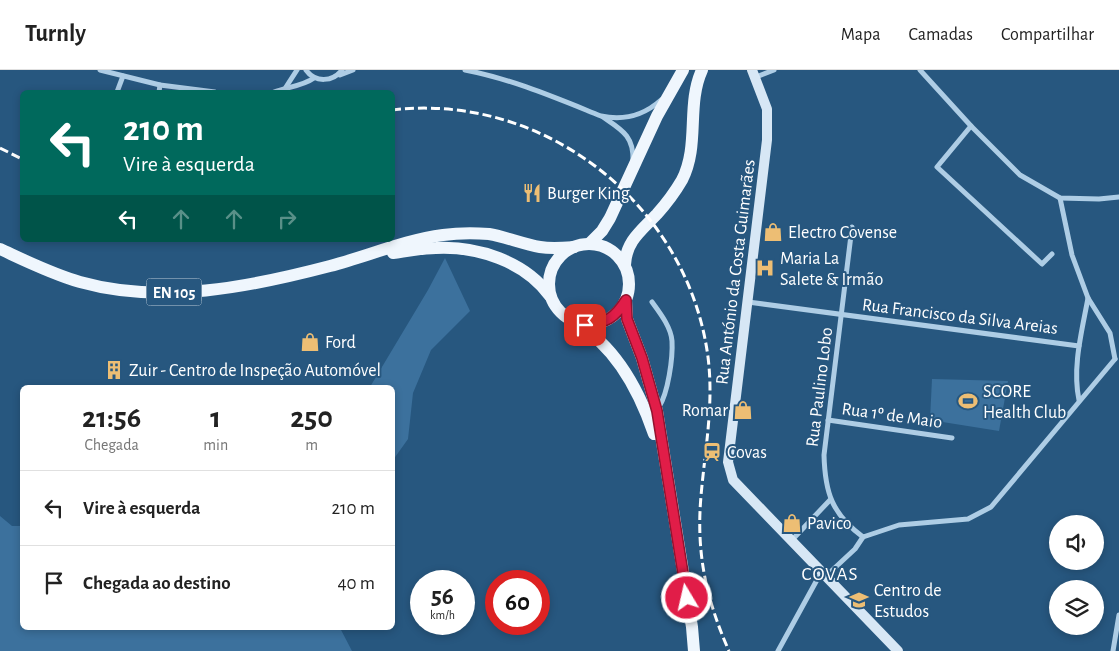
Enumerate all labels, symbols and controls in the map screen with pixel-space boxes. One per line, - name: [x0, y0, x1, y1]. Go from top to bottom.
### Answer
- text: Turnly: [25, 22, 86, 46]
- text: Mapa: [841, 26, 880, 44]
- text: Camadas: [908, 26, 973, 44]
- text: Compartilhar: [1001, 26, 1094, 44]
- icon: left: [40, 110, 105, 175]
- text: 210 m: [123, 112, 204, 147]
- text: Vire à esquerda: [123, 153, 255, 175]
- street label: Rua António da Costa Guimarães: [713, 158, 759, 386]
- restaurant icon: Burger King: [521, 182, 543, 204]
- place label: Burger King: [547, 185, 630, 203]
- icon: left: [114, 205, 142, 233]
- icon: ahead: [167, 205, 195, 233]
- icon: ahead: [220, 205, 248, 233]
- icon: right: [273, 205, 301, 233]
- shop icon: Electro Covense: [762, 221, 784, 243]
- place label: Electro Covense: [788, 224, 897, 242]
- place label: Maria La Salete & Irmão: [780, 250, 884, 289]
- hospital icon: Maria La Salete & Irmão: [754, 257, 776, 279]
- road number: EN 105: [146, 278, 202, 306]
- street label: Rua Francisco da Silva Areias: [861, 296, 1059, 338]
- pin: [564, 304, 606, 346]
- icon: arrive: [571, 311, 599, 339]
- street label: Rua Paulino Lobo: [804, 326, 836, 448]
- shop icon: Ford: [299, 331, 321, 353]
- place label: Ford: [325, 334, 356, 352]
- building icon: Zuir - Centro de Inspeção Automóvel: [103, 359, 125, 381]
- place label: Zuir - Centro de Inspeção Automóvel: [129, 362, 381, 380]
- place label: SCORE Health Club: [983, 383, 1066, 422]
- sports icon: SCORE Health Club: [957, 390, 979, 412]
- shop icon: Romar: [732, 399, 754, 421]
- street label: Rua 1º de Maio: [840, 400, 944, 432]
- place label: Romar: [682, 402, 728, 420]
- text: 21:56: [82, 403, 141, 433]
- text: 1: [210, 403, 221, 433]
- text: 250: [290, 403, 333, 433]
- text: Chegada: [84, 437, 139, 453]
- text: min: [203, 437, 228, 453]
- text: m: [305, 437, 318, 453]
- station icon: Covas: [701, 441, 723, 463]
- place label: Covas: [727, 444, 767, 462]
- icon: left: [40, 494, 68, 522]
- text: Vire à esquerda: [83, 499, 200, 518]
- text: 210 m: [331, 499, 375, 518]
- shop icon: Pavico: [781, 512, 803, 534]
- place label: Pavico: [807, 515, 852, 533]
- map controls: [1049, 515, 1104, 635]
- button: sound: [1049, 515, 1104, 570]
- district label: COVAS: [802, 565, 858, 584]
- icon: arrive: [40, 569, 68, 597]
- speed limit sign: 60: [485, 570, 550, 635]
- position arrow: [660, 571, 712, 623]
- text: Chegada ao destino: [83, 574, 231, 593]
- text: 40 m: [337, 574, 375, 593]
- button: layers: [1049, 580, 1104, 635]
- place label: Centro de Estudos: [874, 582, 942, 621]
- text: 56: [431, 584, 454, 609]
- school or university icon: Centro de Estudos: [848, 589, 870, 611]
- text: km/h: [430, 609, 455, 621]

